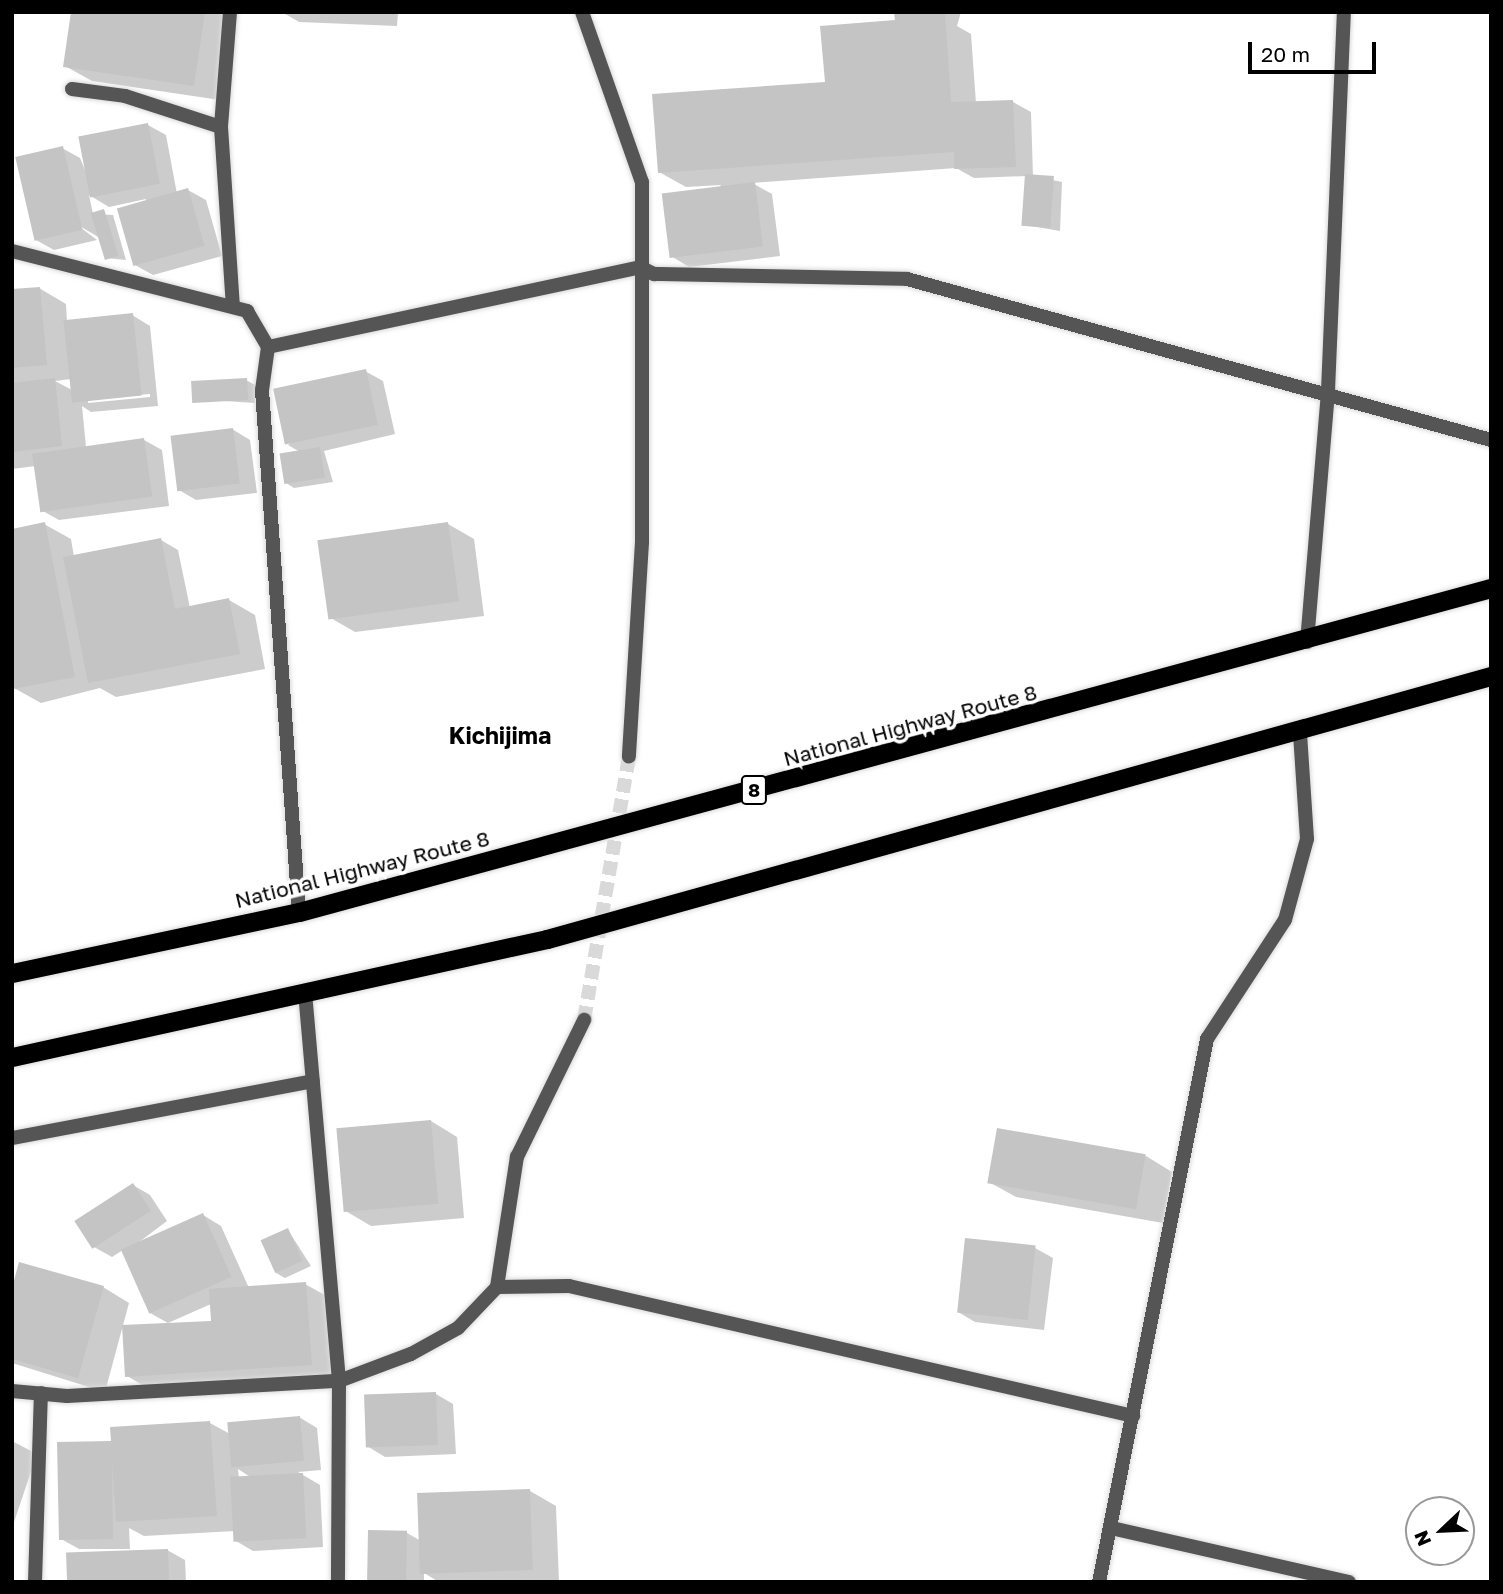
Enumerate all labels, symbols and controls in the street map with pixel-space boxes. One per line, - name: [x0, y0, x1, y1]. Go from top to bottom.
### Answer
- scale bar: [1251, 28, 1379, 72]
- text: 20 m: [1261, 41, 1310, 67]
- street label: National Highway Route 8: [781, 679, 1039, 771]
- district label: Kichijima: [449, 721, 551, 749]
- road number: 8: [740, 775, 768, 806]
- street label: National Highway Route 8: [232, 825, 492, 913]
- north arrow: [1405, 1496, 1475, 1566]
- text: N: [1409, 1527, 1435, 1550]

